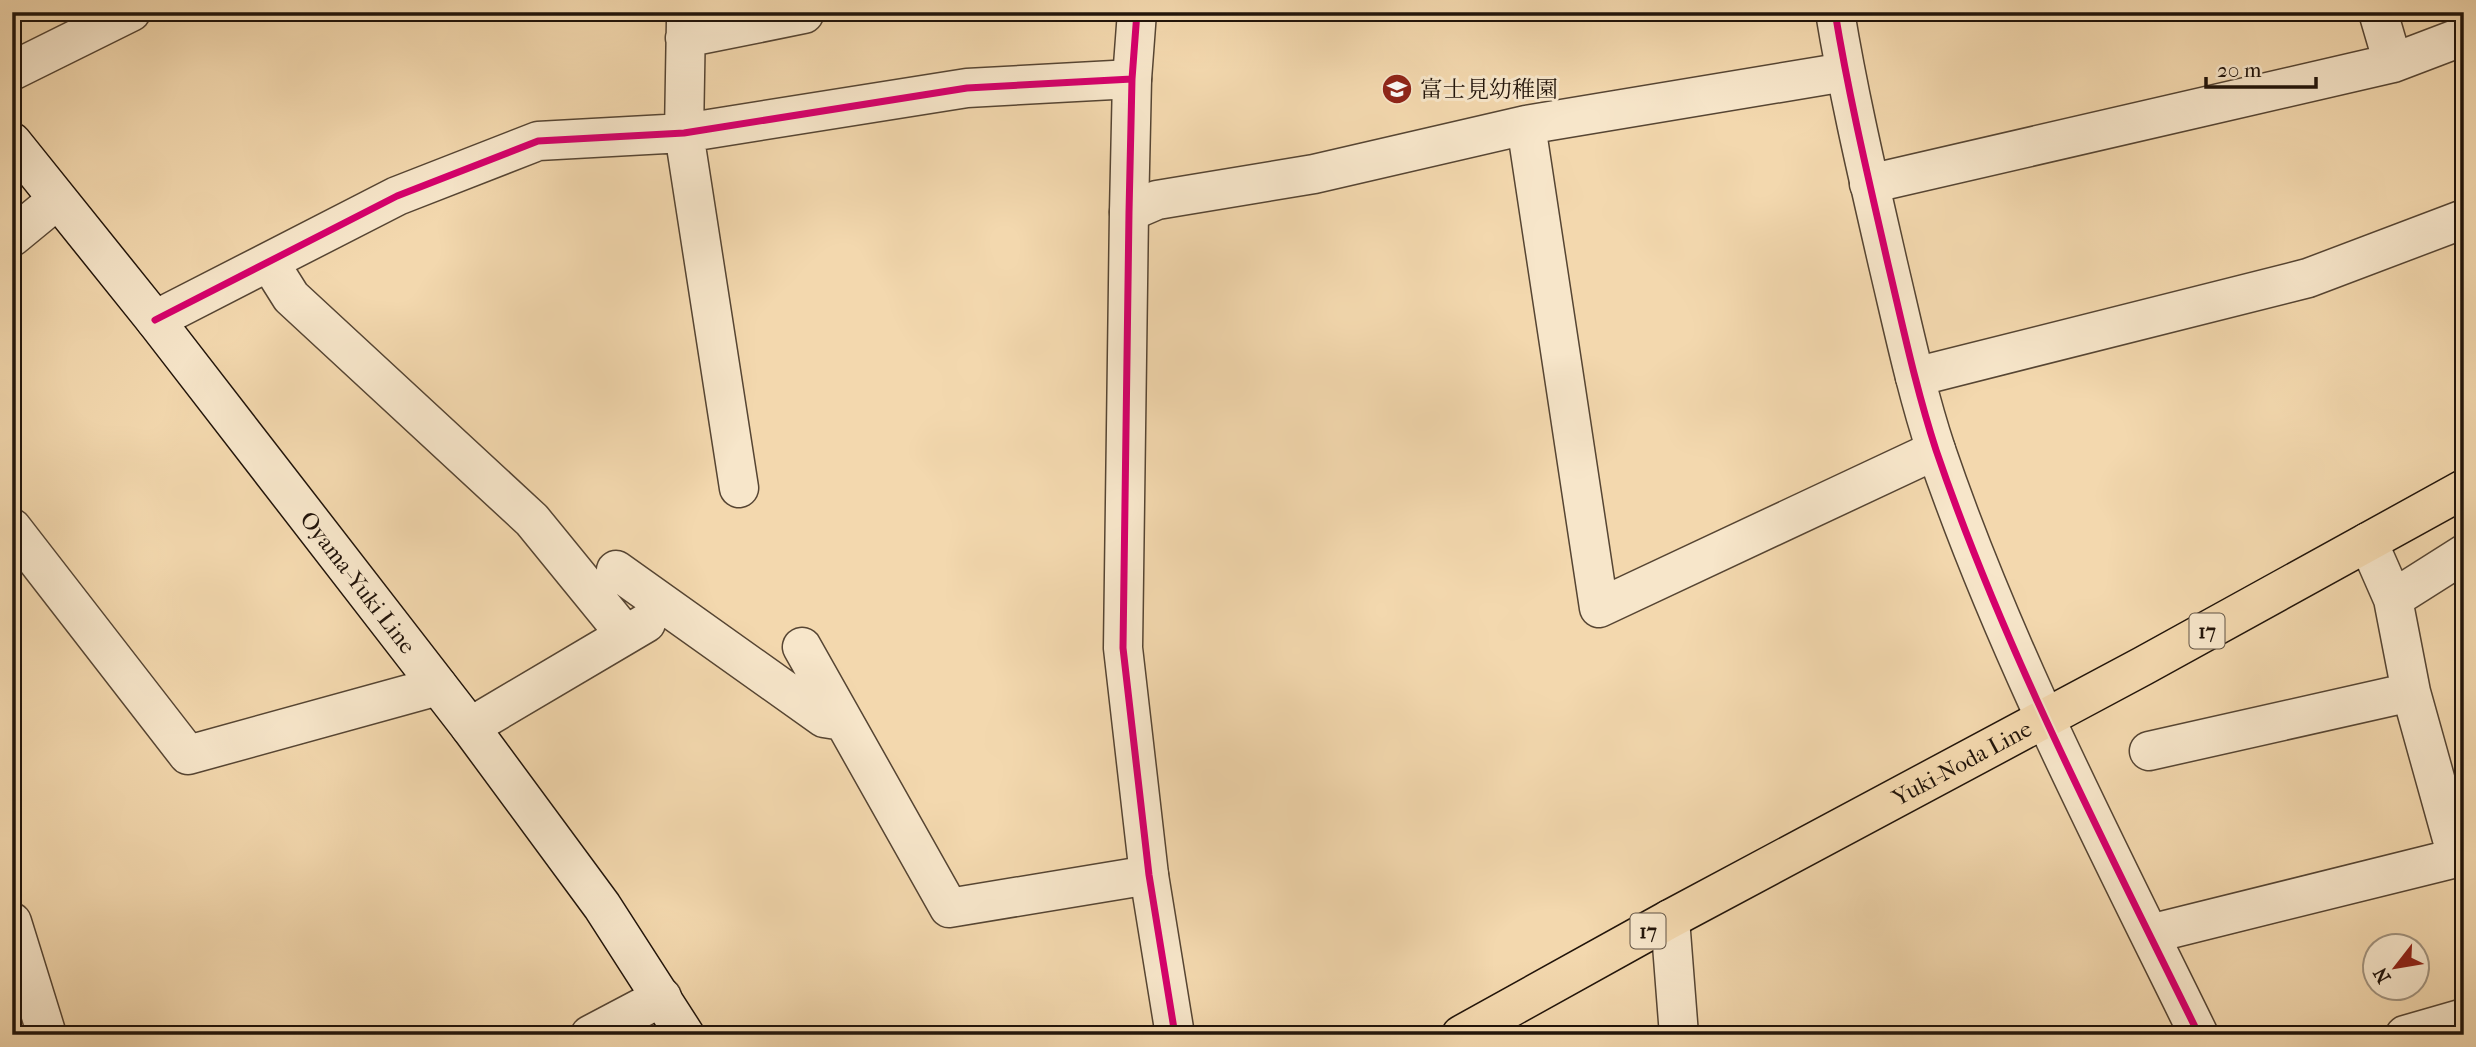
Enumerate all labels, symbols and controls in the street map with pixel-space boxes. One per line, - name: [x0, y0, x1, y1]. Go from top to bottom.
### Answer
- scale bar: [2206, 46, 2317, 90]
- text: 20 m: [2217, 58, 2262, 82]
- school or university icon: 富士見幼稚園: [1380, 72, 1414, 106]
- place label: 富士見幼稚園: [1420, 76, 1558, 103]
- street label: Oyama-Yuki Line: [294, 506, 421, 659]
- road number: 17: [2190, 614, 2224, 648]
- street label: Yuki-Noda Line: [1887, 715, 2036, 812]
- road number: 17: [1630, 914, 1666, 948]
- north arrow: [2360, 932, 2430, 1002]
- text: N: [2369, 963, 2395, 987]

